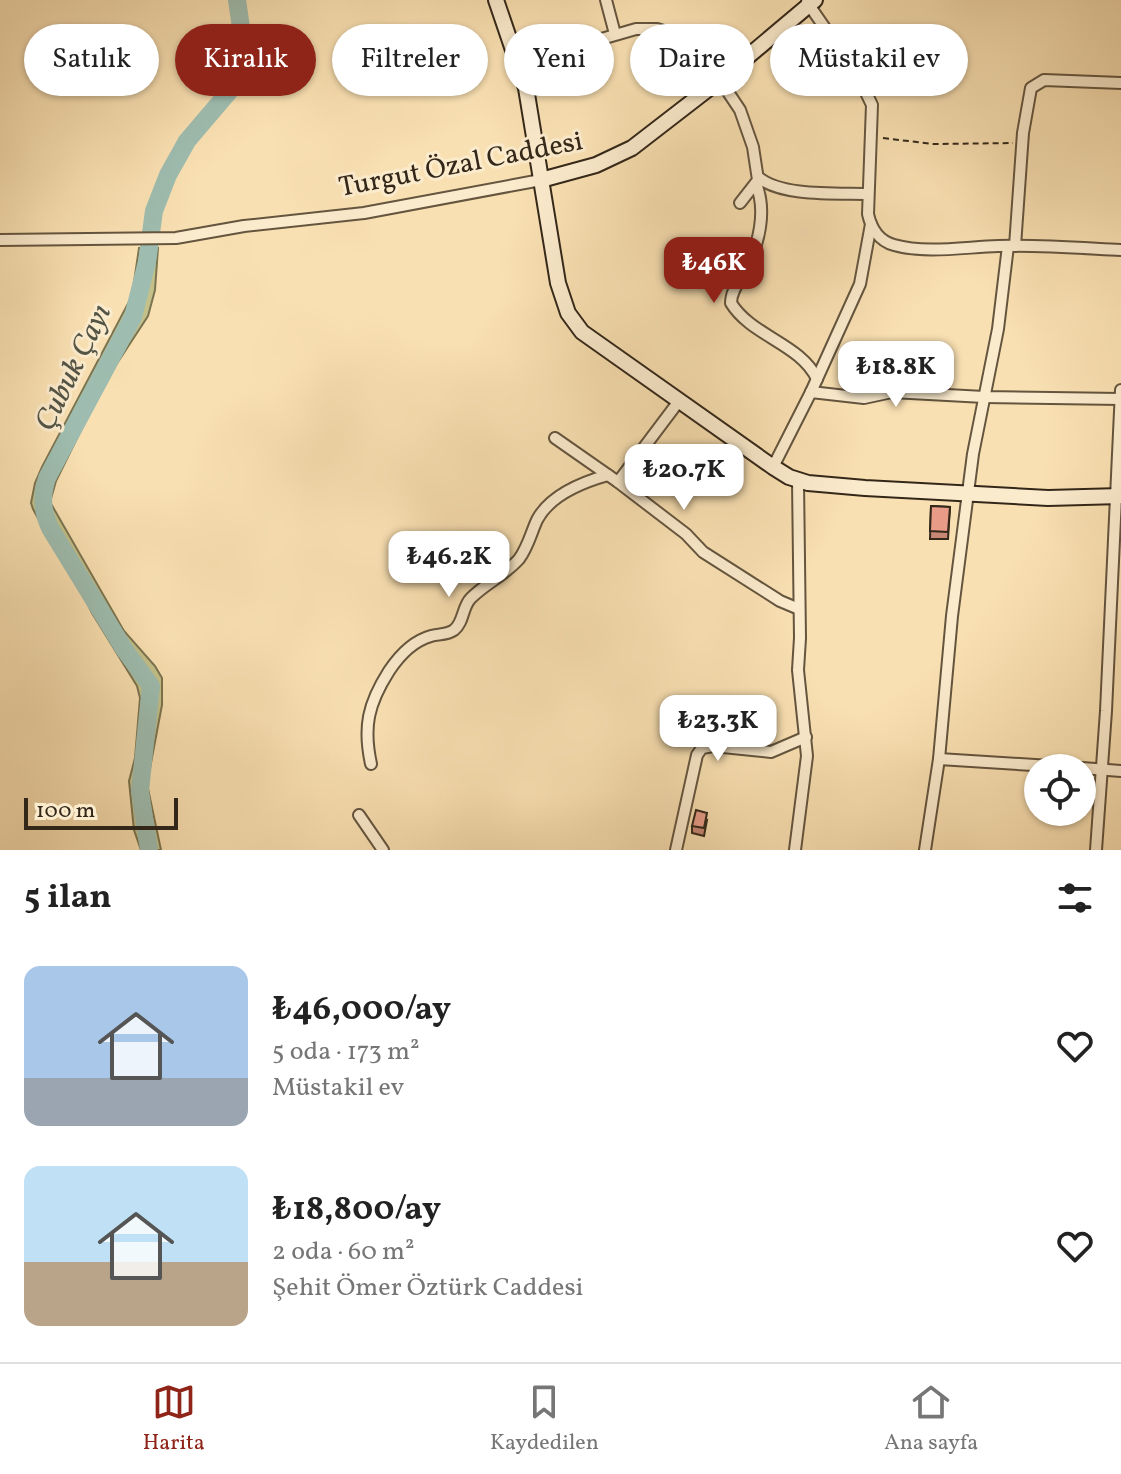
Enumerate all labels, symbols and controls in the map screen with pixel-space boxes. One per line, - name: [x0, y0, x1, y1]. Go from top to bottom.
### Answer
- chip: Satılık: [24, 24, 159, 96]
- chip: Kiralık: [175, 24, 316, 96]
- chip: Filtreler: [332, 24, 488, 96]
- chip: Yeni: [504, 24, 614, 96]
- chip: Daire: [630, 24, 754, 96]
- chip: Müstakil ev: [770, 24, 968, 96]
- street label: Turgut Özal Caddesi: [336, 122, 586, 208]
- pin: ₺46K: [667, 237, 761, 305]
- text: ₺46K: [682, 245, 746, 281]
- water label: Çubuk Çayı: [25, 298, 123, 438]
- pin: ₺18.8K: [831, 341, 961, 409]
- text: ₺18.8K: [856, 349, 936, 385]
- pin: ₺20.7K: [619, 444, 749, 512]
- text: ₺20.7K: [643, 452, 725, 488]
- pin: ₺46.2K: [384, 531, 514, 599]
- text: ₺46.2K: [406, 539, 492, 575]
- pin: ₺23.3K: [653, 695, 783, 763]
- text: ₺23.3K: [678, 703, 758, 739]
- map controls: [1024, 754, 1096, 826]
- button: locate: [1024, 754, 1096, 826]
- scale bar: [24, 794, 178, 830]
- text: 100 m: [36, 796, 95, 827]
- text: 5 ilan: [24, 875, 112, 922]
- icon: filters: [1053, 876, 1097, 920]
- text: ₺46,000/ay: [272, 987, 451, 1034]
- icon: home: [88, 998, 184, 1094]
- icon: heart: [1053, 1024, 1097, 1068]
- text: 5 oda · 173 m²: [272, 1034, 420, 1070]
- text: Müstakil ev: [272, 1070, 404, 1106]
- text: ₺18,800/ay: [272, 1187, 441, 1234]
- icon: home: [88, 1198, 184, 1294]
- icon: heart: [1053, 1224, 1097, 1268]
- text: 2 oda · 60 m²: [272, 1234, 415, 1270]
- text: Şehit Ömer Öztürk Caddesi: [272, 1270, 583, 1306]
- tab: Harita: [143, 1380, 205, 1459]
- tab: Kaydedilen: [490, 1380, 599, 1459]
- tab: Ana sayfa: [884, 1380, 978, 1459]

